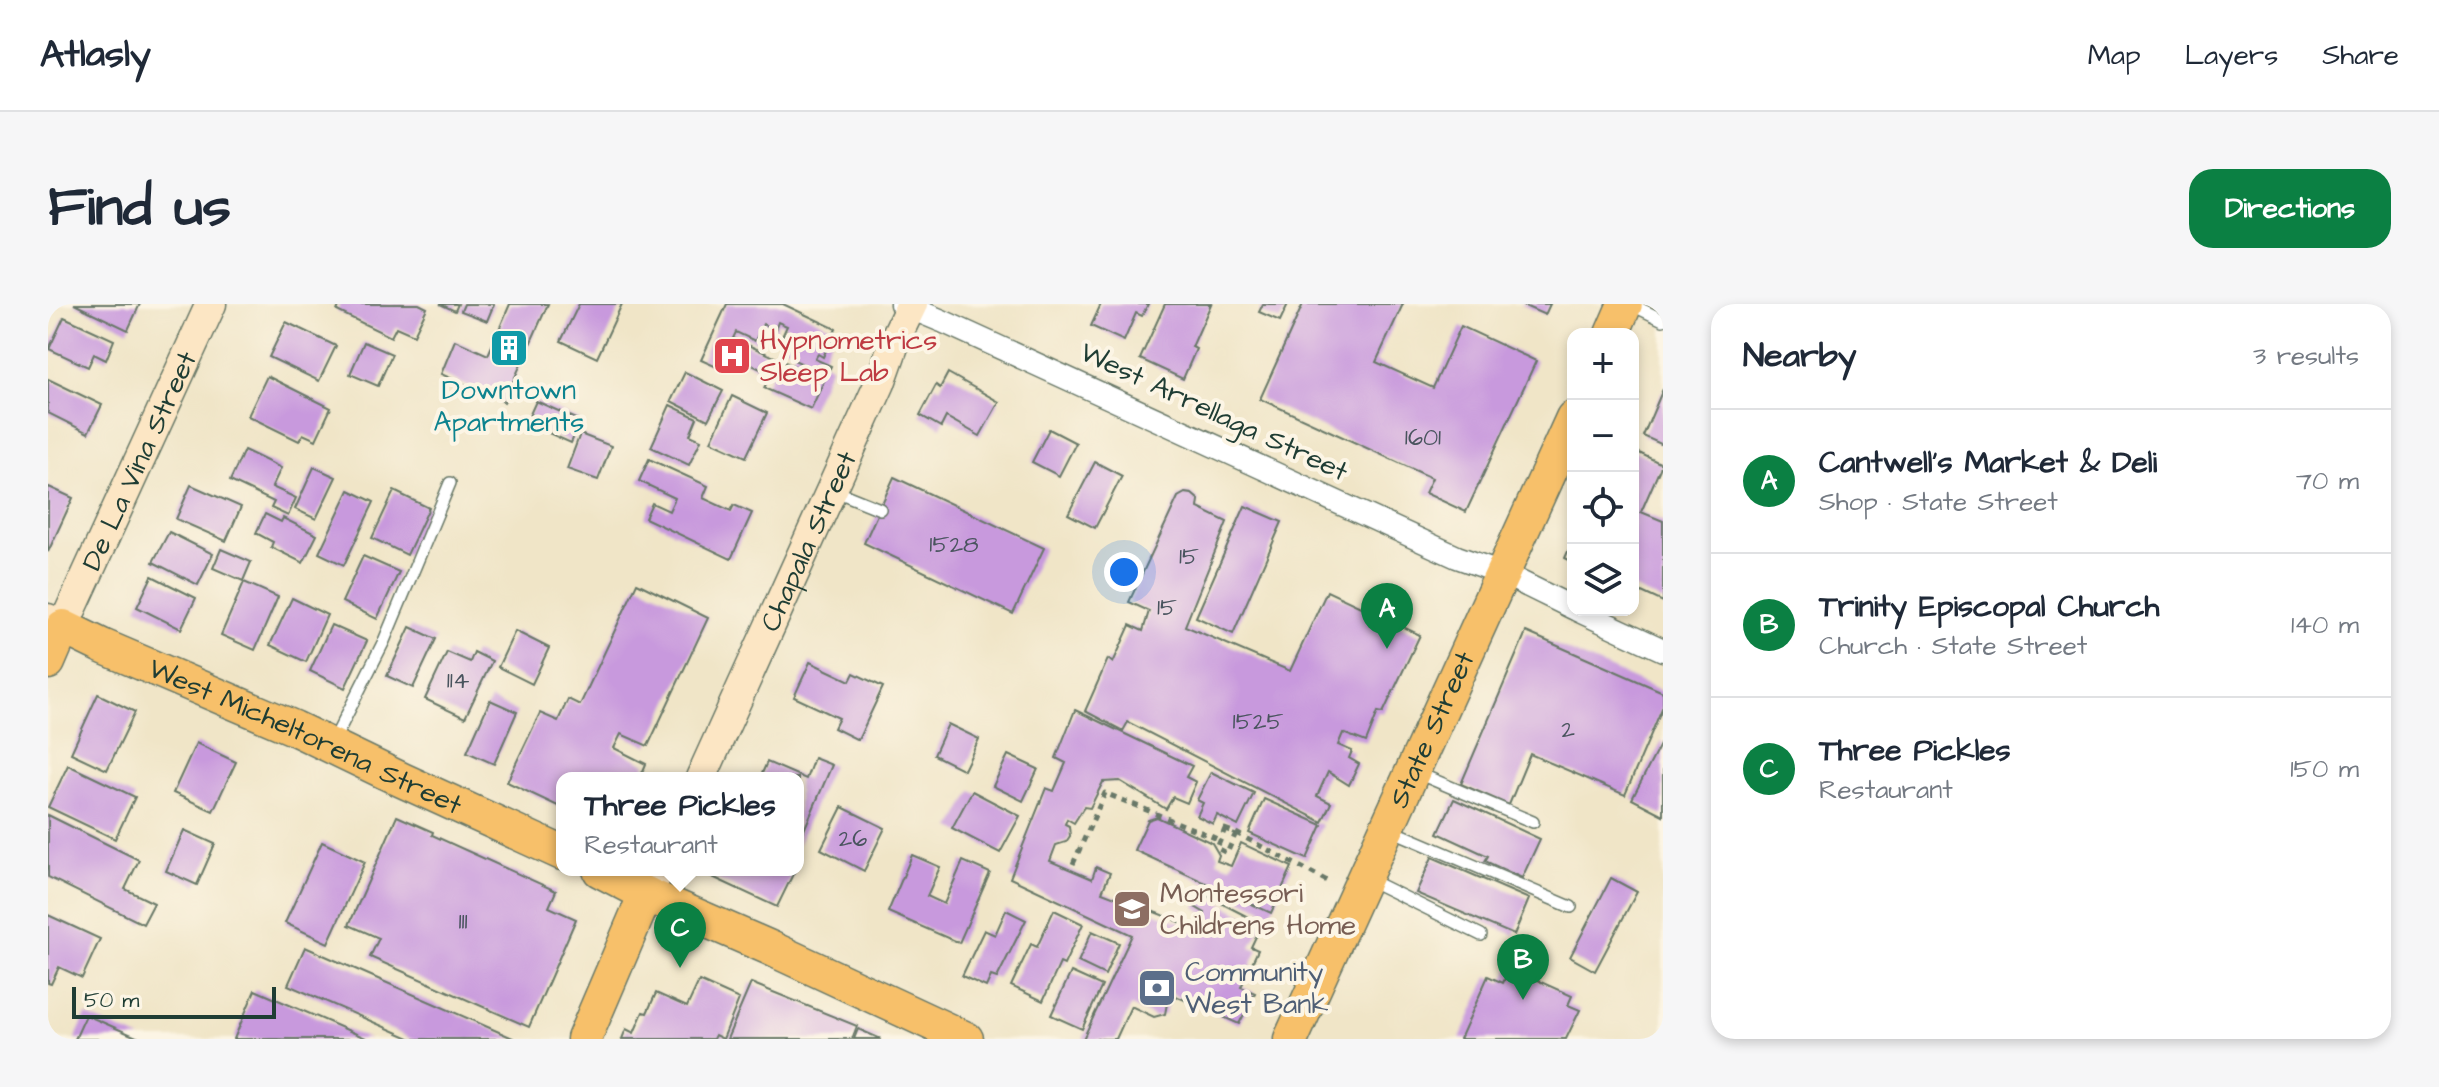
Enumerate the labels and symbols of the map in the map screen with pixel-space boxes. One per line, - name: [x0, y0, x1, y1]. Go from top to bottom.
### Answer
- place label: Hypnometrics Sleep Lab: [760, 321, 937, 392]
- building icon: Downtown Apartments: [488, 327, 530, 369]
- street label: West Arrellaga Street: [1073, 333, 1355, 492]
- hospital icon: Hypnometrics Sleep Lab: [711, 335, 753, 377]
- street label: De La Vina Street: [72, 344, 207, 577]
- place label: Downtown Apartments: [434, 371, 584, 442]
- house number: 1601: [1405, 421, 1441, 455]
- street label: Chapala Street: [750, 444, 866, 638]
- house number: 1528: [929, 528, 979, 562]
- house number: 15: [1179, 540, 1199, 574]
- your location: [1104, 552, 1144, 592]
- pin: A: [1361, 583, 1413, 649]
- house number: 15: [1157, 591, 1177, 625]
- street label: State Street: [1379, 644, 1484, 814]
- street label: West Micheltorena Street: [143, 649, 469, 825]
- house number: 114: [447, 664, 469, 698]
- house number: 1525: [1233, 705, 1283, 739]
- house number: 2: [1561, 713, 1575, 747]
- house number: 26: [839, 822, 867, 856]
- place label: Montessori Childrens Home: [1160, 874, 1356, 945]
- school or university icon: Montessori Childrens Home: [1111, 888, 1153, 930]
- pin: C: [654, 902, 706, 968]
- house number: 111: [458, 905, 468, 939]
- pin: B: [1497, 934, 1549, 1000]
- place label: Community West Bank: [1185, 953, 1328, 1024]
- bank icon: Community West Bank: [1136, 967, 1178, 1009]
- scale bar: [72, 983, 276, 1019]

